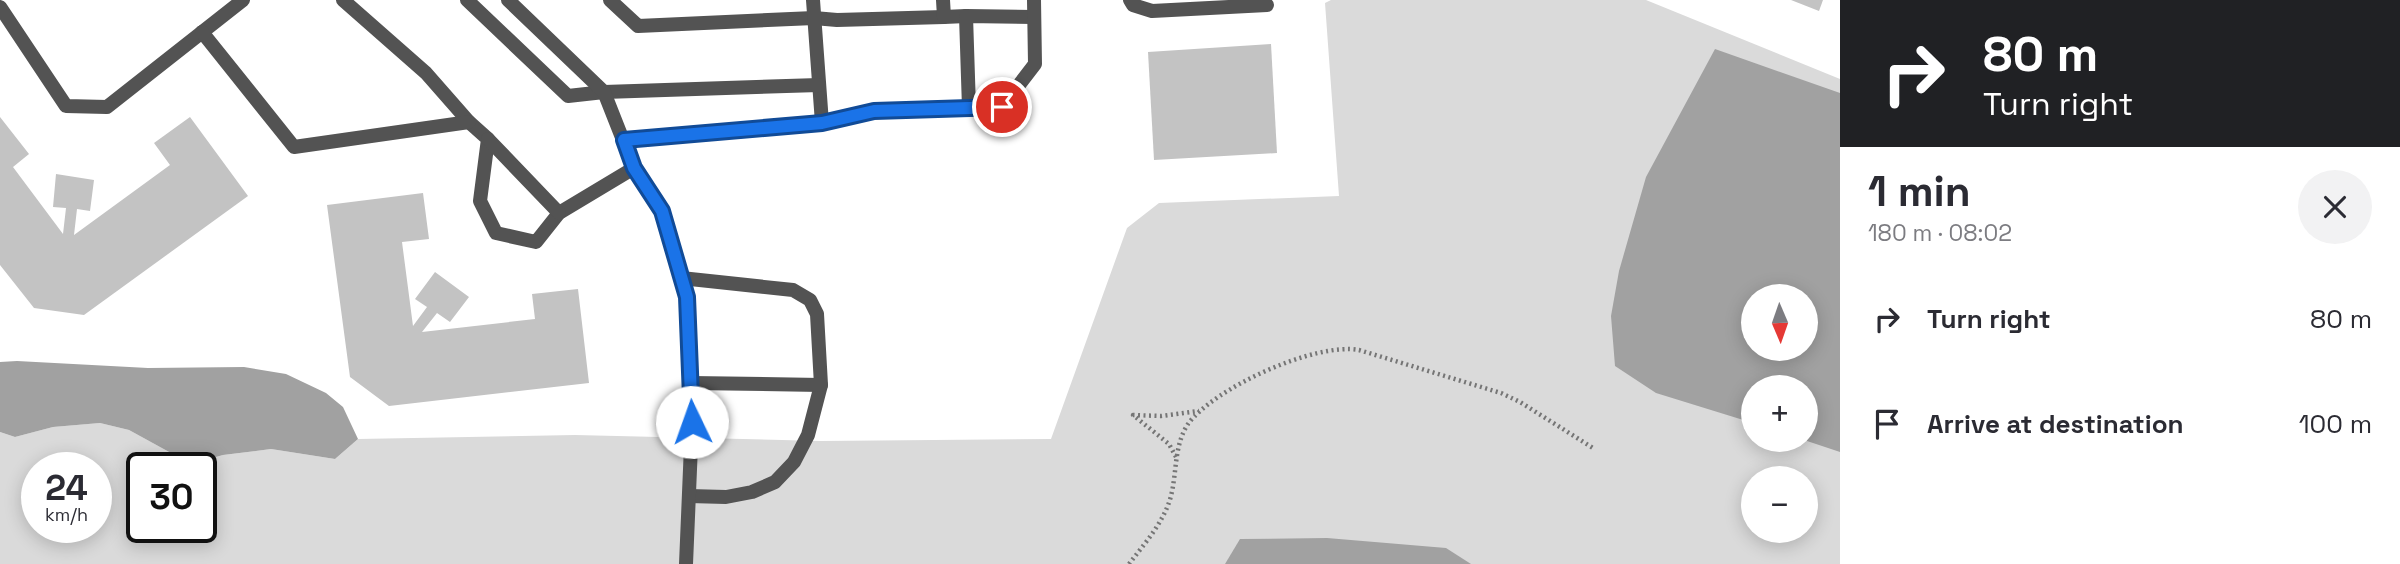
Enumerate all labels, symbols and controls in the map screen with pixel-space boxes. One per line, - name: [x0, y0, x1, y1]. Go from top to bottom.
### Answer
- text: 80 m: [1983, 23, 2098, 85]
- icon: right: [1868, 28, 1959, 119]
- pin: [972, 77, 1032, 137]
- text: Turn right: [1983, 84, 2133, 124]
- icon: arrive: [983, 88, 1021, 126]
- text: 1 min: [1868, 165, 1971, 218]
- button: close: [2298, 170, 2372, 244]
- text: 180 m · 08:02: [1868, 218, 2012, 248]
- north arrow: [1741, 284, 1818, 360]
- map controls: [1741, 284, 1818, 543]
- icon: right: [1868, 300, 1906, 338]
- text: Turn right: [1927, 302, 2051, 336]
- text: 80 m: [2310, 302, 2372, 336]
- button: +: [1741, 375, 1818, 452]
- position arrow: [655, 385, 729, 459]
- icon: arrive: [1868, 405, 1906, 443]
- text: Arrive at destination: [1927, 407, 2184, 441]
- text: 100 m: [2299, 407, 2372, 441]
- speed limit sign: 30: [126, 452, 217, 543]
- text: 24: [45, 466, 88, 510]
- button: −: [1741, 466, 1818, 543]
- text: km/h: [45, 503, 88, 526]

